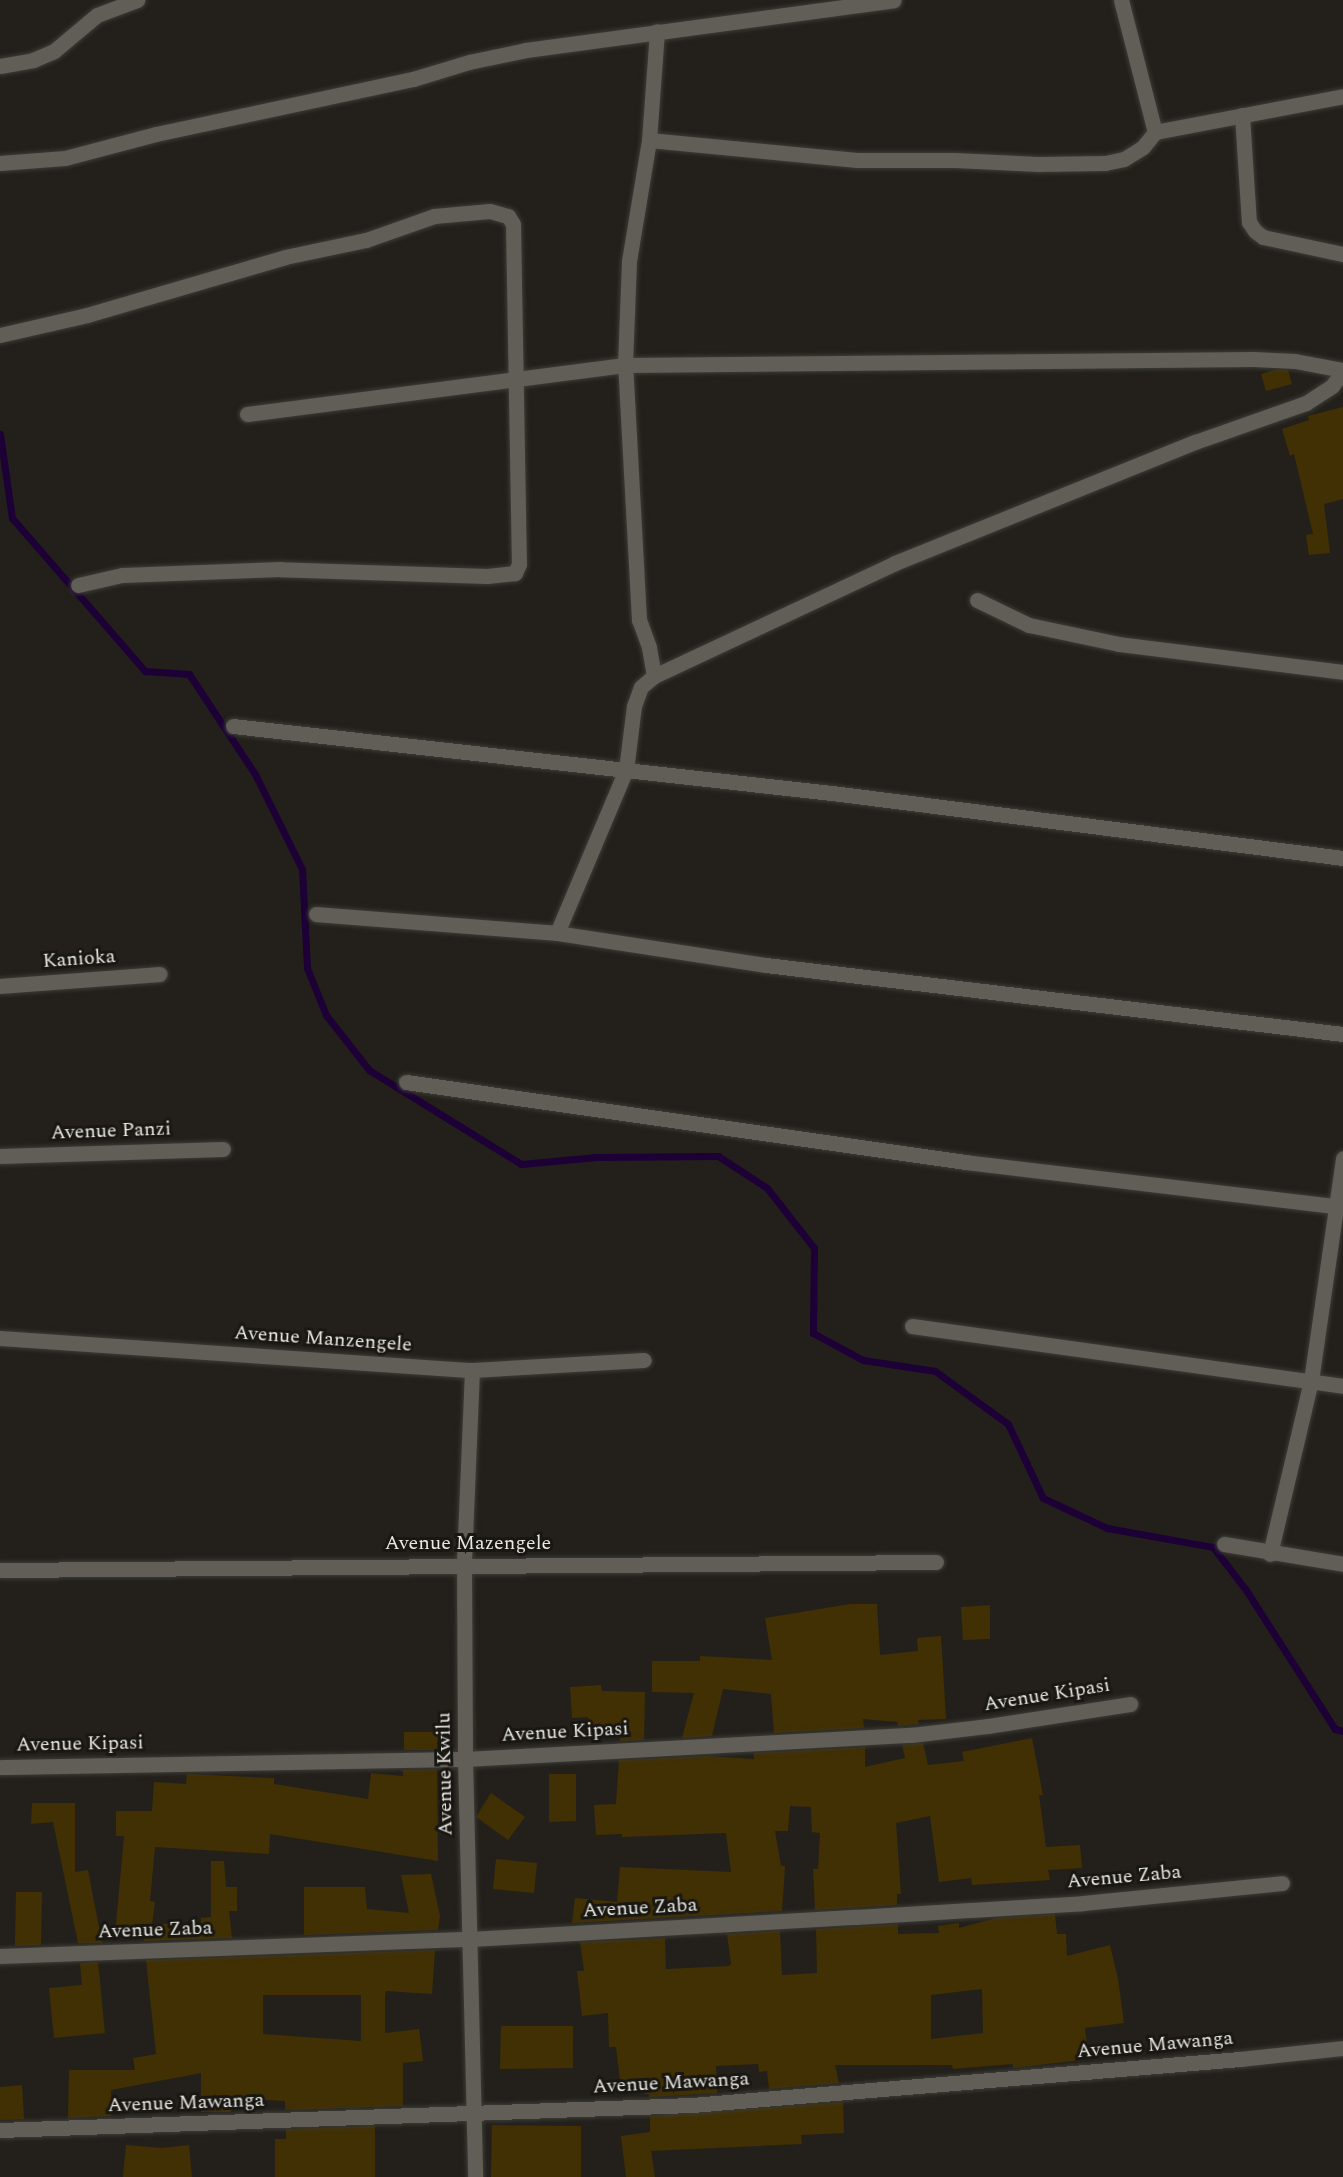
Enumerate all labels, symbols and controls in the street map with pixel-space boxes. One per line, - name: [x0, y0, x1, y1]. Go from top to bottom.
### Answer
- street label: Kanioka: [42, 944, 116, 974]
- street label: Avenue Panzi: [50, 1117, 172, 1145]
- street label: Avenue Manzengele: [233, 1321, 413, 1357]
- street label: Avenue Mazengele: [385, 1531, 551, 1555]
- street label: Avenue Kipasi: [982, 1673, 1112, 1717]
- street label: Avenue Kwilu: [432, 1712, 458, 1836]
- street label: Avenue Kipasi: [501, 1717, 629, 1747]
- street label: Avenue Kipasi: [16, 1731, 144, 1757]
- street label: Avenue Zaba: [1066, 1860, 1182, 1894]
- street label: Avenue Zaba: [582, 1893, 698, 1923]
- street label: Avenue Zaba: [97, 1916, 213, 1944]
- street label: Avenue Mawanga: [1076, 2026, 1234, 2064]
- street label: Avenue Mawanga: [592, 2067, 750, 2099]
- street label: Avenue Mawanga: [107, 2088, 265, 2118]

